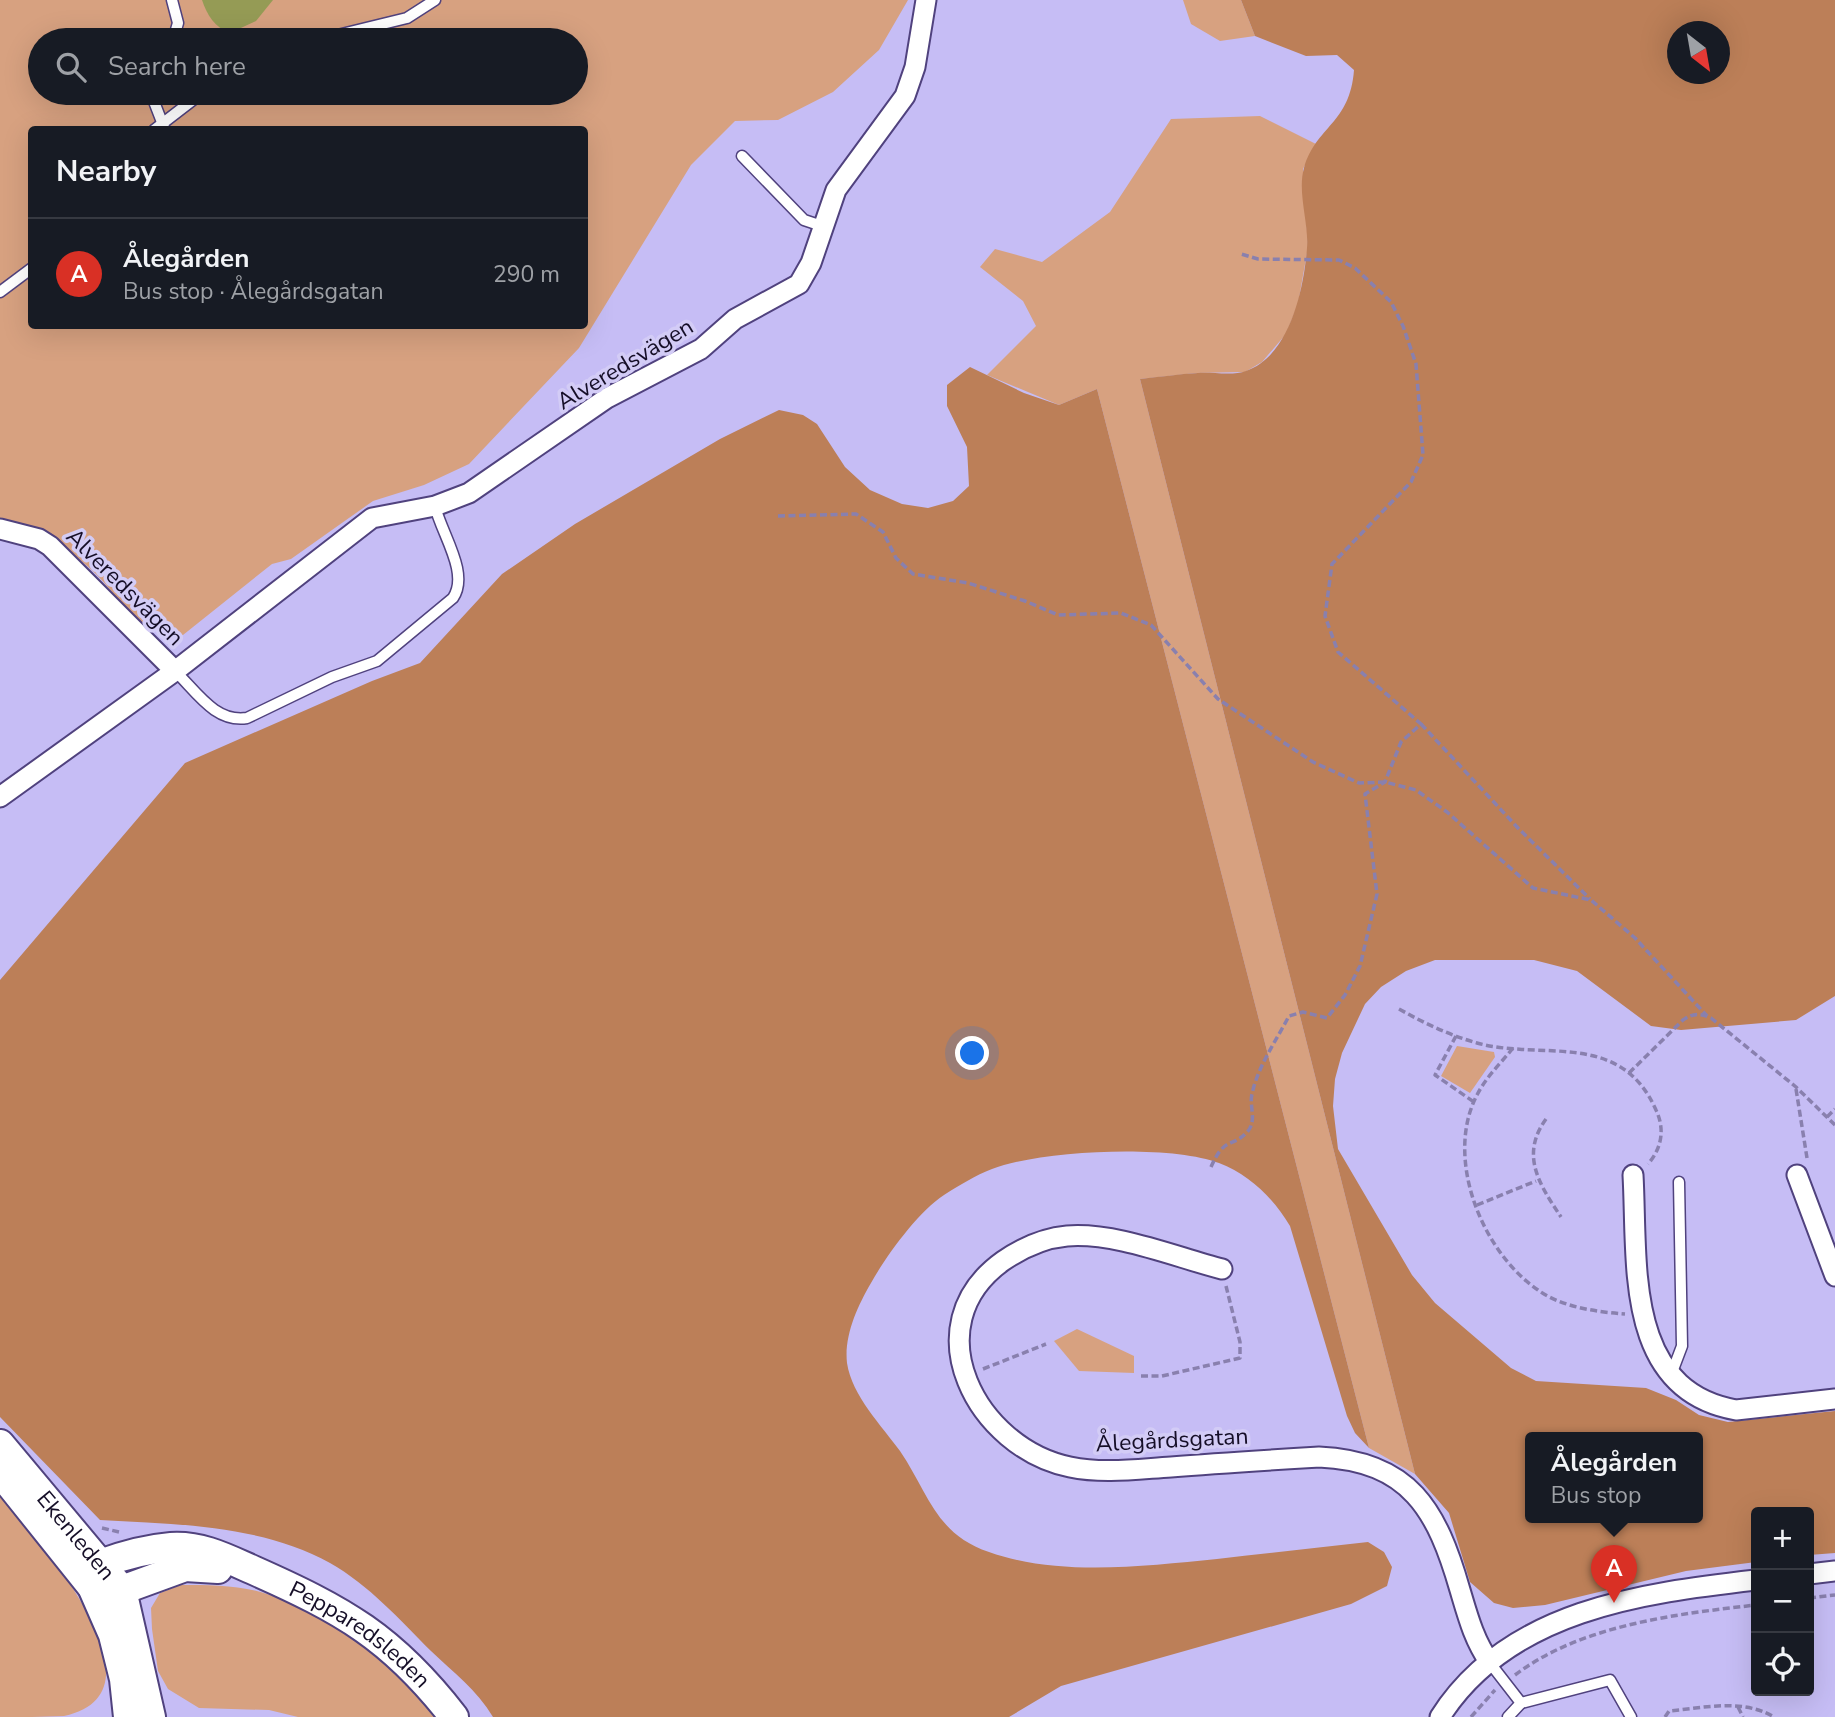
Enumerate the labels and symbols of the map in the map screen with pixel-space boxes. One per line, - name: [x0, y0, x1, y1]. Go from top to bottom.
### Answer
- north arrow: [1667, 21, 1730, 84]
- street label: Alveredsvägen: [551, 311, 699, 417]
- street label: Alveredsvägen: [59, 521, 191, 653]
- your location: [955, 1036, 989, 1070]
- street label: Ålegårdsgatan: [1095, 1420, 1249, 1459]
- street label: Ekenleden: [30, 1484, 123, 1587]
- pin: A: [1591, 1545, 1637, 1603]
- street label: Pepparedsleden: [284, 1573, 438, 1694]

